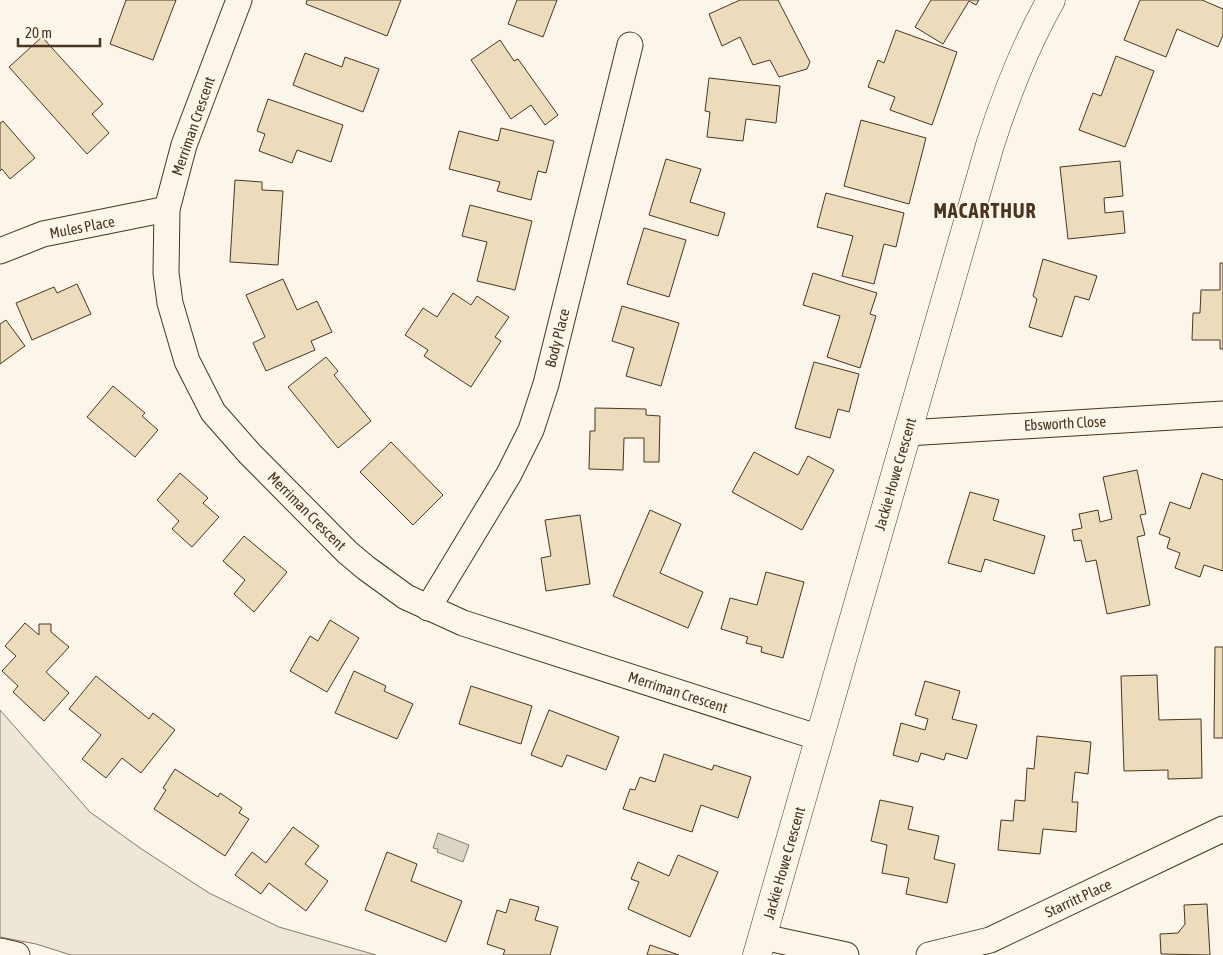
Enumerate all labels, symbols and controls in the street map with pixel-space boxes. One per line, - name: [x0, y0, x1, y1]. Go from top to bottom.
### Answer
- scale bar: [18, 15, 100, 47]
- text: 20 m: [25, 24, 52, 41]
- street label: Merriman Crescent: [168, 74, 218, 178]
- district label: MACARTHUR: [933, 199, 1037, 222]
- street label: Mules Place: [48, 212, 116, 242]
- street label: Body Place: [541, 307, 573, 369]
- street label: Ebsworth Close: [1023, 412, 1107, 434]
- street label: Jackie Howe Crescent: [871, 416, 919, 532]
- street label: Merriman Crescent: [264, 468, 350, 554]
- street label: Merriman Crescent: [626, 668, 730, 716]
- street label: Jackie Howe Crescent: [760, 805, 808, 921]
- street label: Starritt Place: [1042, 875, 1114, 921]

